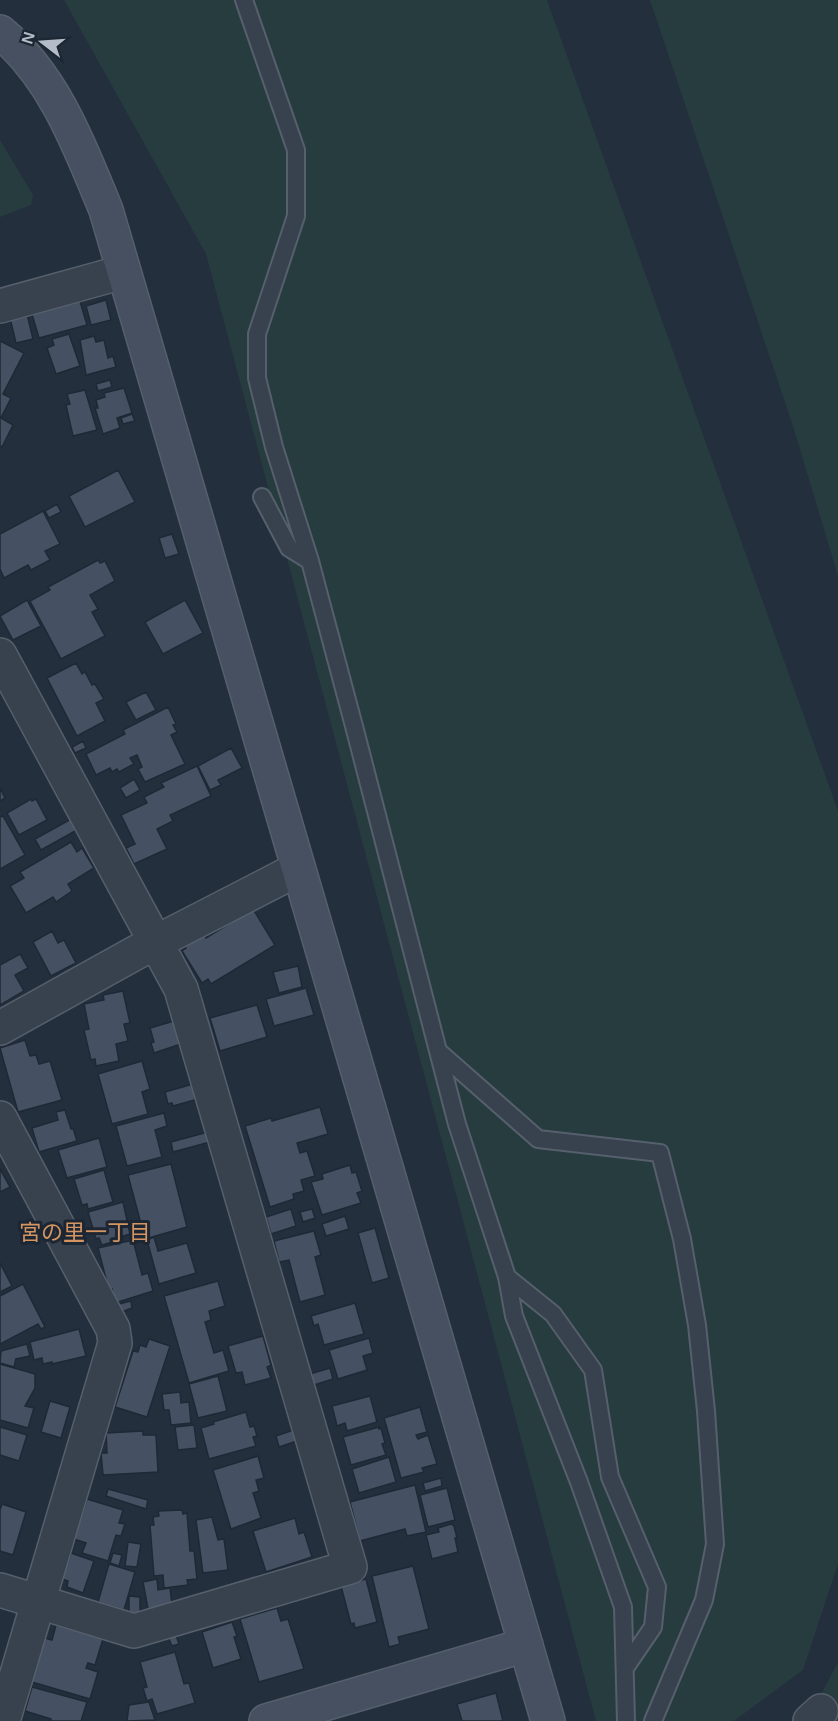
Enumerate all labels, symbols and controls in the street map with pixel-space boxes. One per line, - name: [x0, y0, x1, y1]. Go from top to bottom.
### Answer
- north arrow: [12, 12, 72, 72]
- text: N: [18, 30, 38, 46]
- district label: 宮の里一丁目: [19, 1220, 151, 1245]

